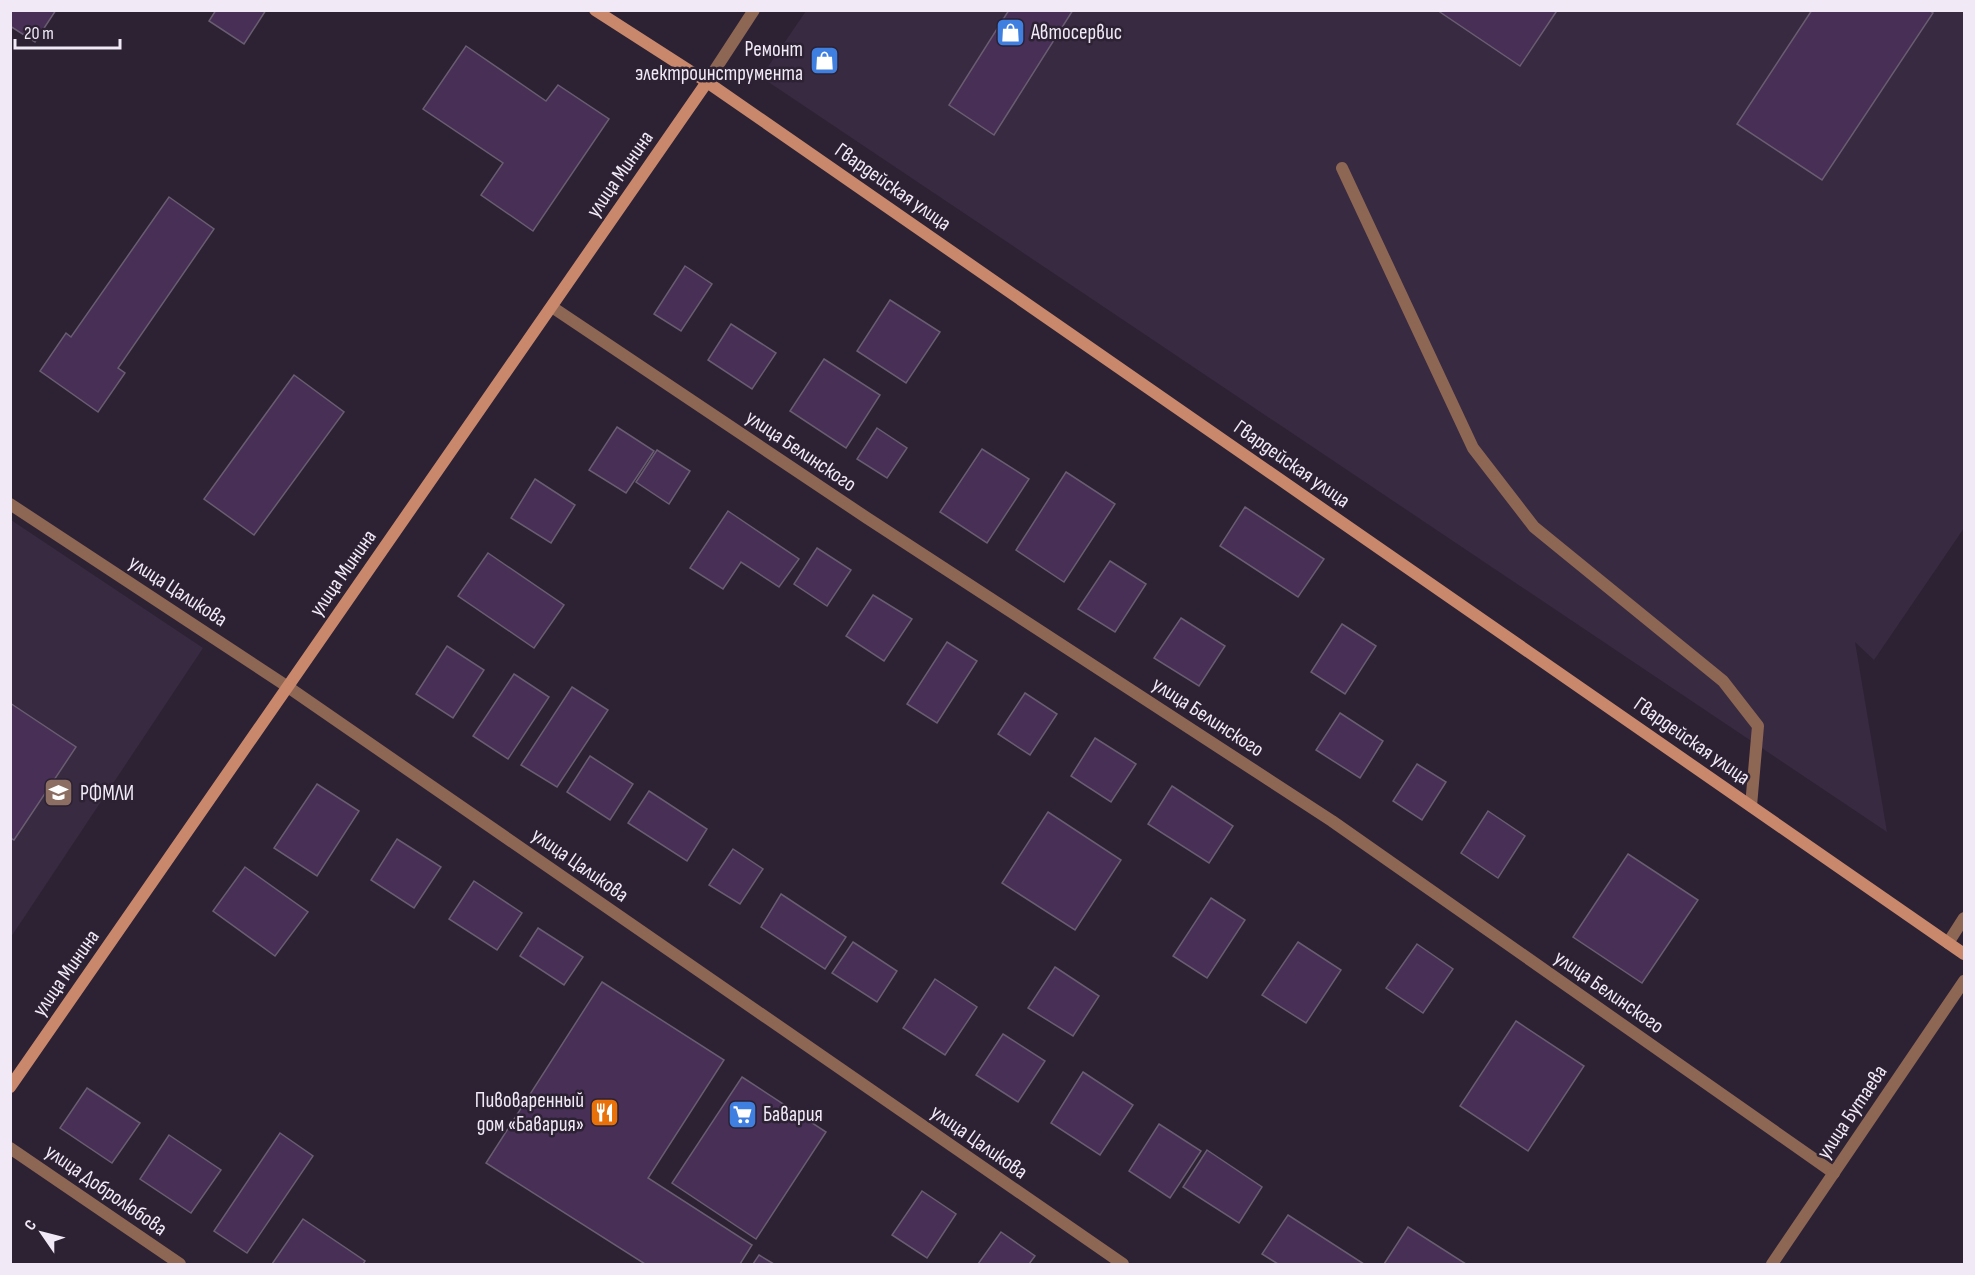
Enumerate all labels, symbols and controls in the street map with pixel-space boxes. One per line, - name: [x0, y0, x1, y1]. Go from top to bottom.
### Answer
- scale bar: [15, 12, 120, 50]
- shop icon: Автосервис: [994, 16, 1026, 48]
- place label: Автосервис: [1030, 20, 1122, 45]
- text: 20 m: [24, 23, 54, 44]
- place label: Ремонт электроинструмента: [635, 37, 803, 86]
- shop icon: Ремонт электроинструмента: [808, 45, 840, 77]
- street label: улица Минина: [581, 126, 659, 222]
- street label: Гвардейская улица: [830, 138, 956, 236]
- street label: улица Белинского: [741, 405, 861, 497]
- street label: Гвардейская улица: [1229, 415, 1355, 513]
- street label: улица Минина: [304, 525, 382, 621]
- street label: улица Цаликова: [124, 550, 232, 632]
- street label: улица Белинского: [1147, 672, 1269, 762]
- street label: Гвардейская улица: [1629, 692, 1755, 790]
- school or university icon: РФМЛИ: [43, 777, 75, 809]
- place label: РФМЛИ: [80, 781, 134, 806]
- street label: улица Цаликова: [527, 823, 633, 907]
- street label: улица Минина: [27, 925, 105, 1021]
- street label: улица Белинского: [1549, 945, 1669, 1039]
- street label: улица Бутаева: [1811, 1060, 1893, 1164]
- place label: Пивоваренный дом «Бавария»: [475, 1088, 584, 1137]
- restaurant icon: Пивоваренный дом «Бавария»: [589, 1096, 621, 1128]
- supermarket icon: Бавария: [726, 1098, 758, 1130]
- street label: улица Цаликова: [926, 1100, 1032, 1184]
- place label: Бавария: [763, 1102, 823, 1127]
- street label: улица Добролюбова: [40, 1139, 172, 1241]
- north arrow: [12, 1203, 72, 1263]
- text: С: [21, 1216, 41, 1234]

